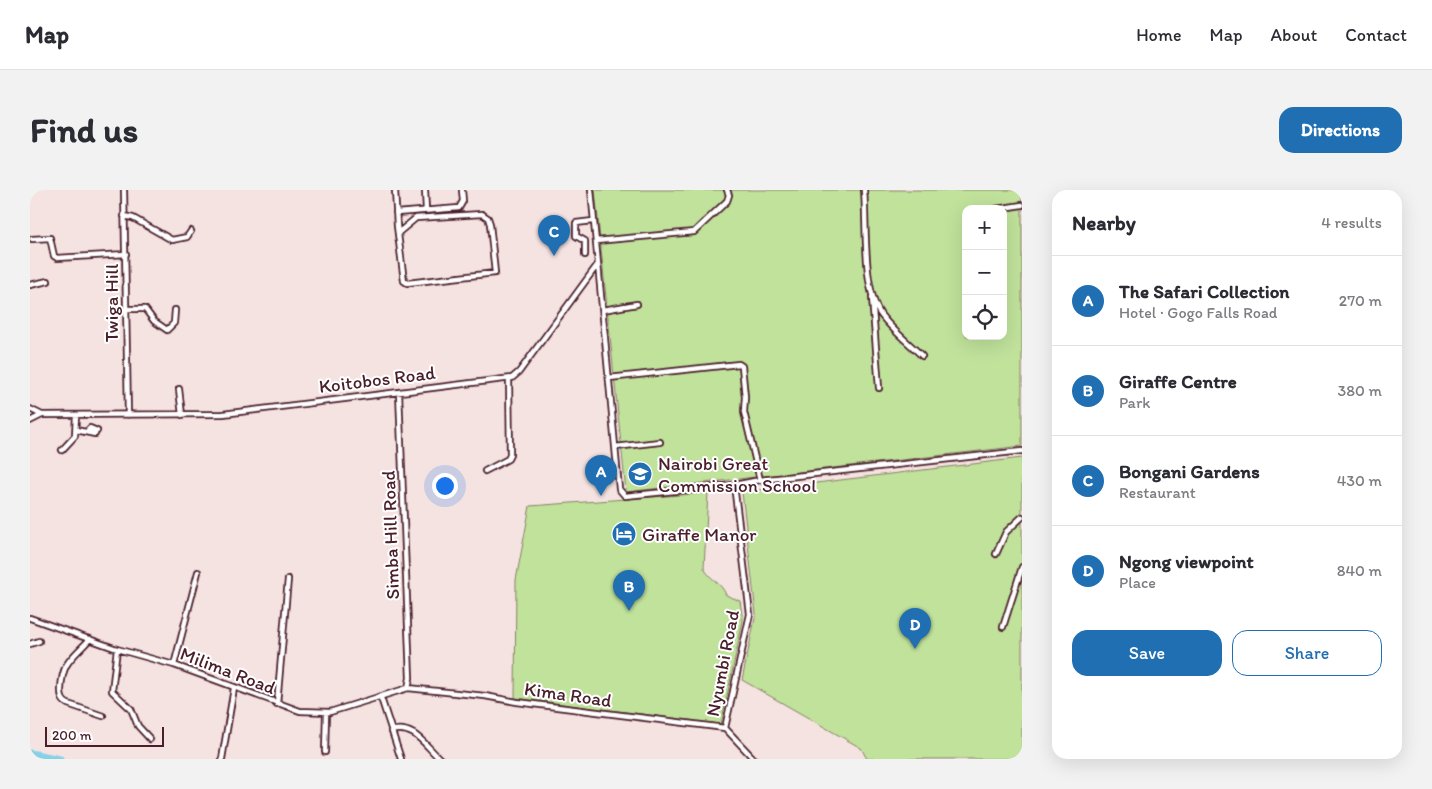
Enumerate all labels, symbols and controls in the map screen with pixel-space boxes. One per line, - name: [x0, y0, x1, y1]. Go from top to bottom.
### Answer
- text: Map: [25, 20, 69, 49]
- text: Home: [1136, 24, 1182, 46]
- text: Map: [1210, 24, 1243, 46]
- text: About: [1271, 24, 1317, 46]
- text: Contact: [1345, 24, 1407, 46]
- button: Directions: [1279, 107, 1402, 153]
- text: Find us: [30, 109, 138, 151]
- map controls: [962, 205, 1007, 340]
- button: +: [962, 205, 1007, 250]
- text: Nearby: [1072, 210, 1136, 235]
- text: 4 results: [1321, 213, 1382, 232]
- pin: C: [538, 215, 570, 256]
- button: −: [962, 250, 1007, 295]
- street label: Twiga Hill: [100, 263, 123, 342]
- text: The Safari Collection: [1119, 280, 1289, 303]
- text: A: [1083, 291, 1093, 310]
- text: 270 m: [1339, 291, 1382, 310]
- button: locate: [962, 295, 1007, 340]
- text: Hotel · Gogo Falls Road: [1119, 303, 1277, 322]
- street label: Koitobos Road: [317, 361, 437, 398]
- text: Giraffe Centre: [1119, 370, 1237, 393]
- text: B: [1083, 381, 1093, 400]
- text: 380 m: [1338, 381, 1382, 400]
- text: Park: [1119, 393, 1150, 412]
- place label: Nairobi Great Commission School: [658, 452, 817, 497]
- pin: A: [585, 455, 617, 496]
- text: Bongani Gardens: [1119, 460, 1260, 483]
- school or university icon: Nairobi Great Commission School: [627, 461, 653, 487]
- street label: Simba Hill Road: [377, 470, 404, 600]
- text: C: [1083, 471, 1093, 490]
- text: 430 m: [1337, 471, 1382, 490]
- your location: [432, 473, 458, 499]
- text: Restaurant: [1119, 483, 1196, 502]
- hotel icon: Giraffe Manor: [611, 521, 637, 547]
- place label: Giraffe Manor: [642, 523, 757, 546]
- text: Ngong viewpoint: [1119, 550, 1254, 573]
- text: D: [1083, 561, 1093, 580]
- text: 840 m: [1337, 561, 1382, 580]
- pin: B: [613, 570, 645, 611]
- text: Place: [1119, 573, 1156, 592]
- street label: Nyumbi Road: [701, 607, 744, 718]
- pin: D: [899, 608, 931, 649]
- button: Save: [1072, 630, 1222, 676]
- button: Share: [1232, 630, 1382, 676]
- street label: Milima Road: [177, 642, 279, 699]
- street label: Kima Road: [523, 677, 613, 712]
- scale bar: [45, 724, 164, 747]
- text: 200 m: [52, 727, 92, 744]

